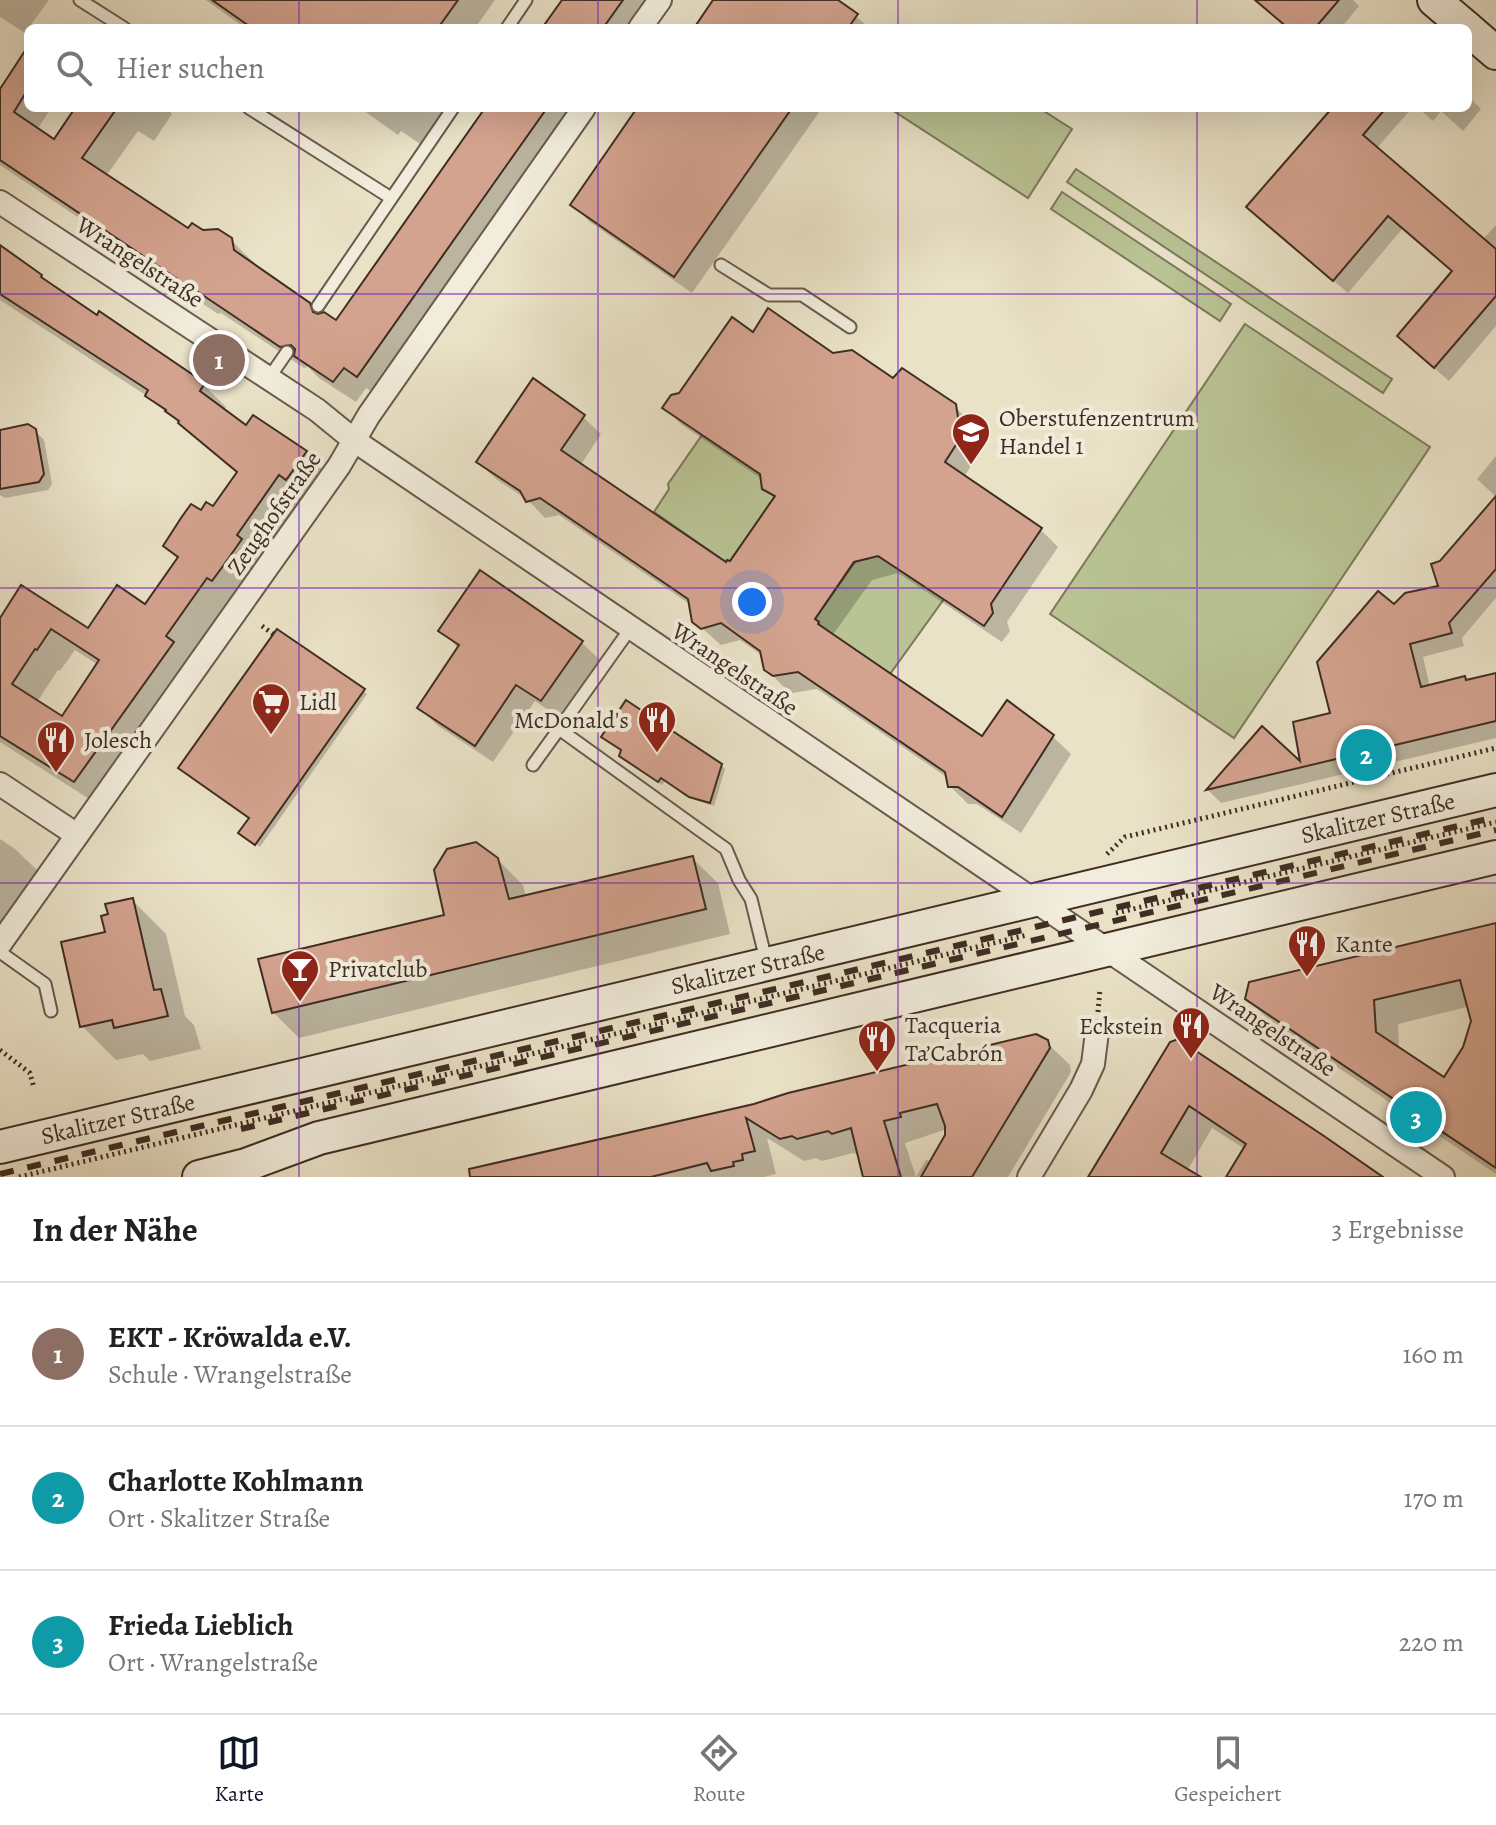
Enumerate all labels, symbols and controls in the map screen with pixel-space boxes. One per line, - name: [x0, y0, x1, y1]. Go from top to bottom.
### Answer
- search box: [24, 24, 1472, 112]
- icon: search: [52, 46, 96, 90]
- text: Hier suchen: [116, 48, 265, 88]
- street label: Wrangelstraße: [69, 208, 210, 315]
- pin: 1: [193, 330, 245, 390]
- place label: Oberstufenzentrum Handel 1: [999, 402, 1195, 462]
- school or university icon: Oberstufenzentrum Handel 1: [950, 411, 992, 466]
- street label: Zeughofstraße: [220, 445, 328, 581]
- your location: [732, 582, 772, 622]
- street label: Wrangelstraße: [665, 614, 804, 723]
- supermarket icon: Lidl: [250, 681, 292, 736]
- place label: Lidl: [299, 686, 337, 718]
- restaurant icon: McDonald's: [636, 699, 678, 754]
- place label: McDonald's: [514, 704, 629, 736]
- restaurant icon: Jolesch: [35, 719, 77, 774]
- place label: Jolesch: [84, 724, 152, 756]
- pin: 2: [1340, 725, 1392, 785]
- street label: Skalitzer Straße: [1298, 785, 1458, 851]
- restaurant icon: Kante: [1286, 923, 1328, 978]
- place label: Kante: [1335, 928, 1393, 960]
- street label: Skalitzer Straße: [668, 936, 828, 1002]
- bar icon: Privatclub: [279, 948, 321, 1003]
- place label: Privatclub: [328, 953, 428, 985]
- street label: Wrangelstraße: [1203, 975, 1342, 1084]
- restaurant icon: Eckstein: [1170, 1005, 1212, 1060]
- place label: Tacqueria Ta’Cabrón: [905, 1009, 1003, 1069]
- place label: Eckstein: [1079, 1010, 1163, 1042]
- restaurant icon: Tacqueria Ta’Cabrón: [856, 1018, 898, 1073]
- street label: Skalitzer Straße: [38, 1086, 198, 1152]
- pin: 3: [1390, 1087, 1442, 1147]
- text: In der Nähe: [32, 1206, 198, 1253]
- text: 3 Ergebnisse: [1331, 1212, 1464, 1247]
- text: EKT - Kröwalda e.V.: [108, 1317, 352, 1357]
- text: 1: [53, 1337, 63, 1372]
- text: 160 m: [1402, 1337, 1464, 1372]
- text: Schule · Wrangelstraße: [108, 1357, 352, 1392]
- text: Charlotte Kohlmann: [108, 1461, 364, 1501]
- text: 2: [52, 1481, 64, 1516]
- text: 170 m: [1404, 1481, 1464, 1516]
- text: Ort · Skalitzer Straße: [108, 1501, 330, 1536]
- text: Frieda Lieblich: [108, 1605, 294, 1645]
- text: 3: [52, 1625, 64, 1660]
- text: 220 m: [1399, 1625, 1464, 1660]
- text: Ort · Wrangelstraße: [108, 1645, 318, 1680]
- tab: Karte: [214, 1731, 264, 1809]
- tab: Route: [693, 1731, 745, 1809]
- tab: Gespeichert: [1174, 1731, 1282, 1809]

